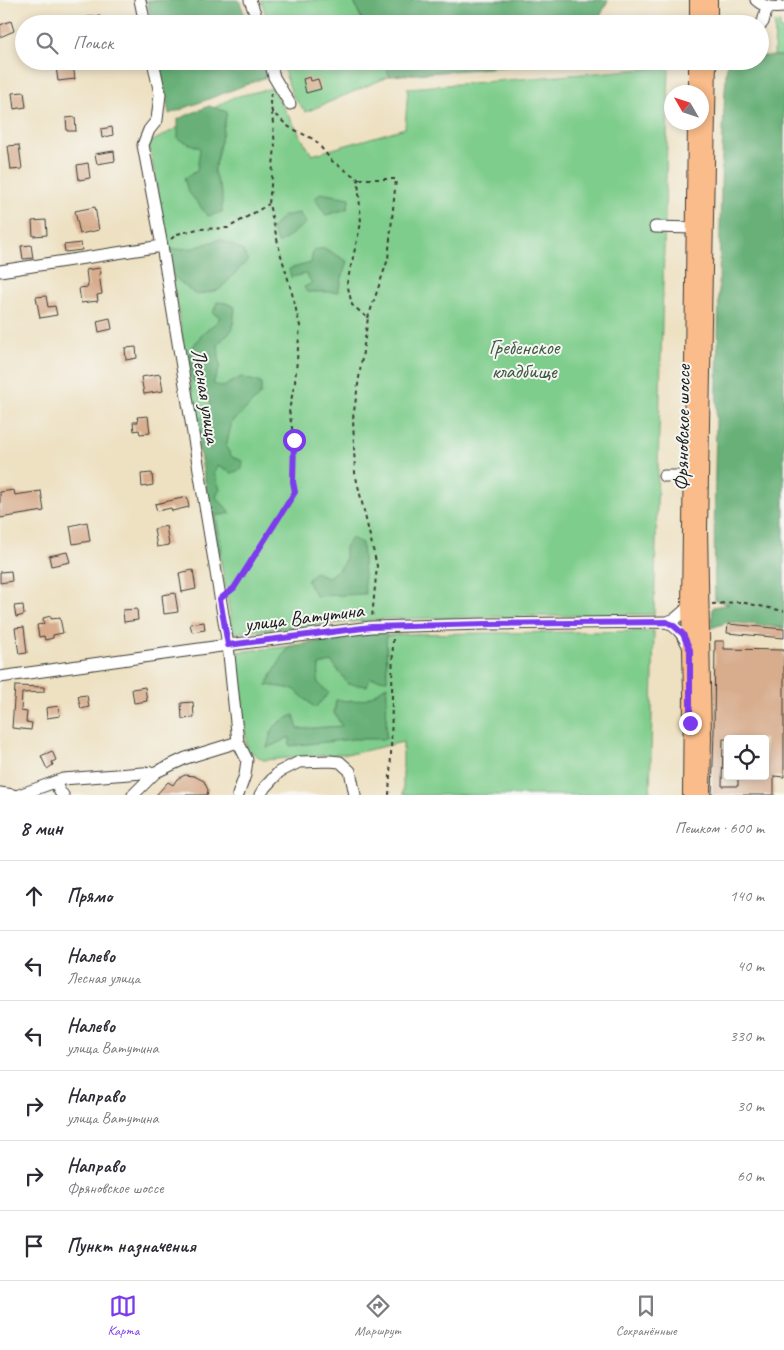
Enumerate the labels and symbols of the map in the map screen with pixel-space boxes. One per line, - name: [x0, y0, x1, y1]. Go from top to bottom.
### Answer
- north arrow: [664, 85, 709, 130]
- park label: Гребенское кладбище: [489, 334, 562, 384]
- street label: Лесная улица: [186, 347, 227, 448]
- street label: Фряновское шоссе: [668, 363, 696, 491]
- route start: [283, 429, 306, 452]
- street label: улица Ватутина: [241, 597, 367, 637]
- route end: [679, 712, 702, 735]

